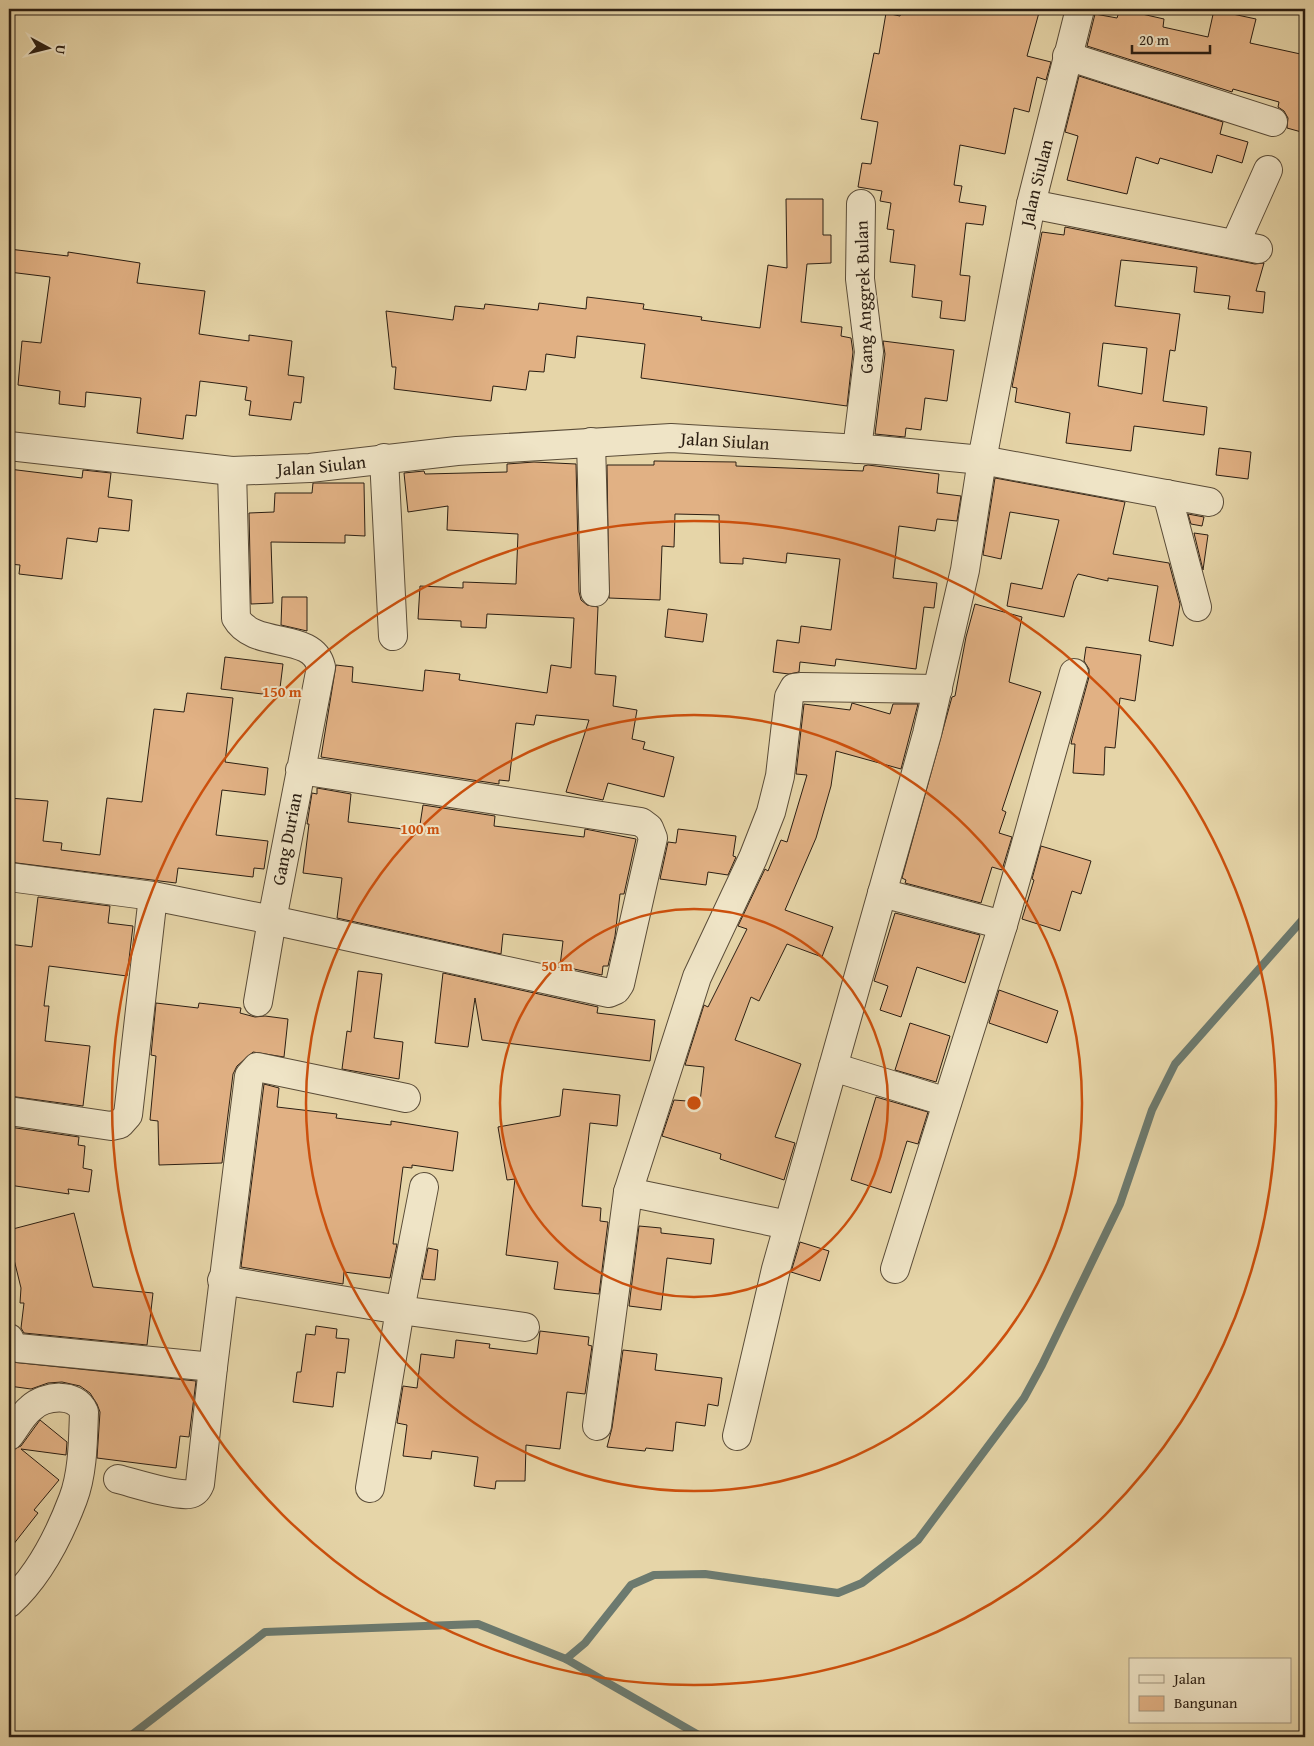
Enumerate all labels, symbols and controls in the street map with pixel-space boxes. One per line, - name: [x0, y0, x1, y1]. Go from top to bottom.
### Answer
- north arrow: [22, 22, 72, 72]
- scale bar: [1132, 22, 1209, 54]
- text: 20 m: [1139, 29, 1170, 50]
- text: U: [50, 44, 71, 56]
- street label: Jalan Siulan: [1013, 136, 1060, 231]
- street label: Gang Anggrek Bulan: [847, 220, 880, 374]
- street label: Jalan Siulan: [678, 424, 770, 457]
- street label: Jalan Siulan: [274, 448, 367, 482]
- text: 150 m: [262, 681, 302, 702]
- street label: Gang Durian: [264, 790, 309, 888]
- text: 100 m: [400, 818, 440, 839]
- text: 50 m: [541, 955, 573, 976]
- centre of rings: [685, 1094, 703, 1112]
- legend: [1129, 1658, 1292, 1724]
- text: Jalan: [1172, 1668, 1206, 1689]
- text: Bangunan: [1174, 1692, 1238, 1713]

